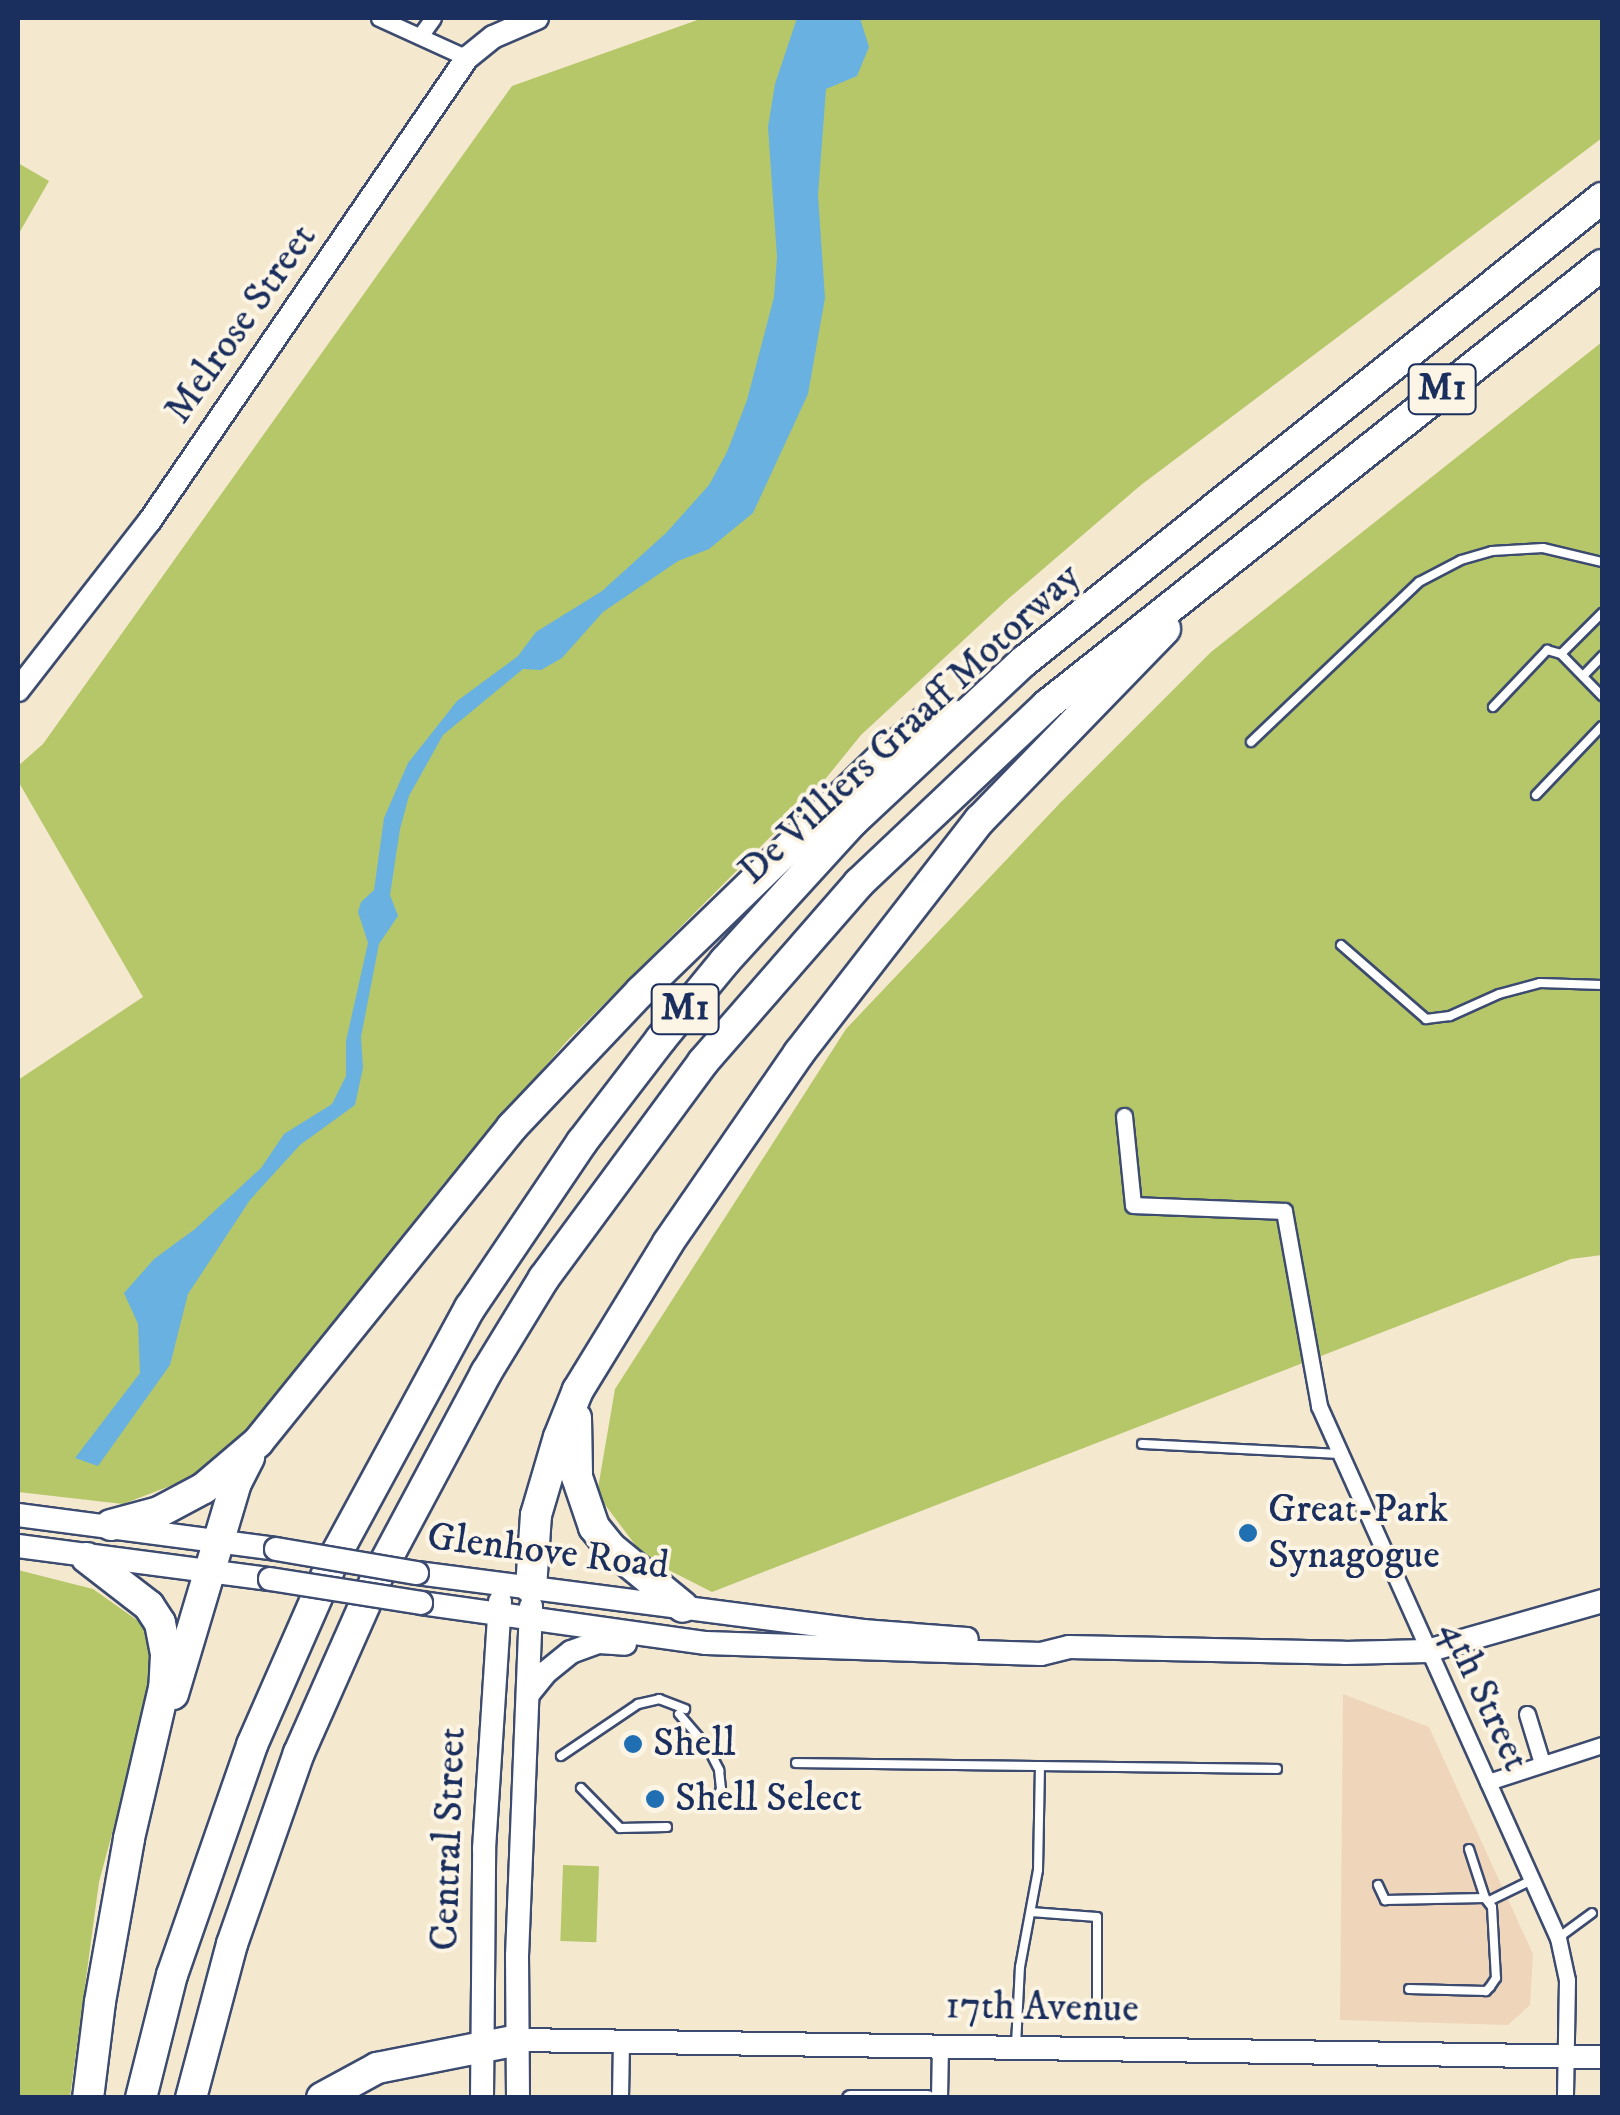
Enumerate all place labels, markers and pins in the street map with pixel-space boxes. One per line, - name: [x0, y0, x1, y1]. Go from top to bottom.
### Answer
- place label: Great-Park Synagogue: [1268, 1486, 1448, 1580]
- marker: Great-Park Synagogue: [1237, 1522, 1259, 1544]
- place label: Shell: [653, 1720, 735, 1768]
- marker: Shell: [622, 1733, 644, 1755]
- place label: Shell Select: [675, 1775, 862, 1823]
- marker: Shell Select: [644, 1788, 666, 1810]

